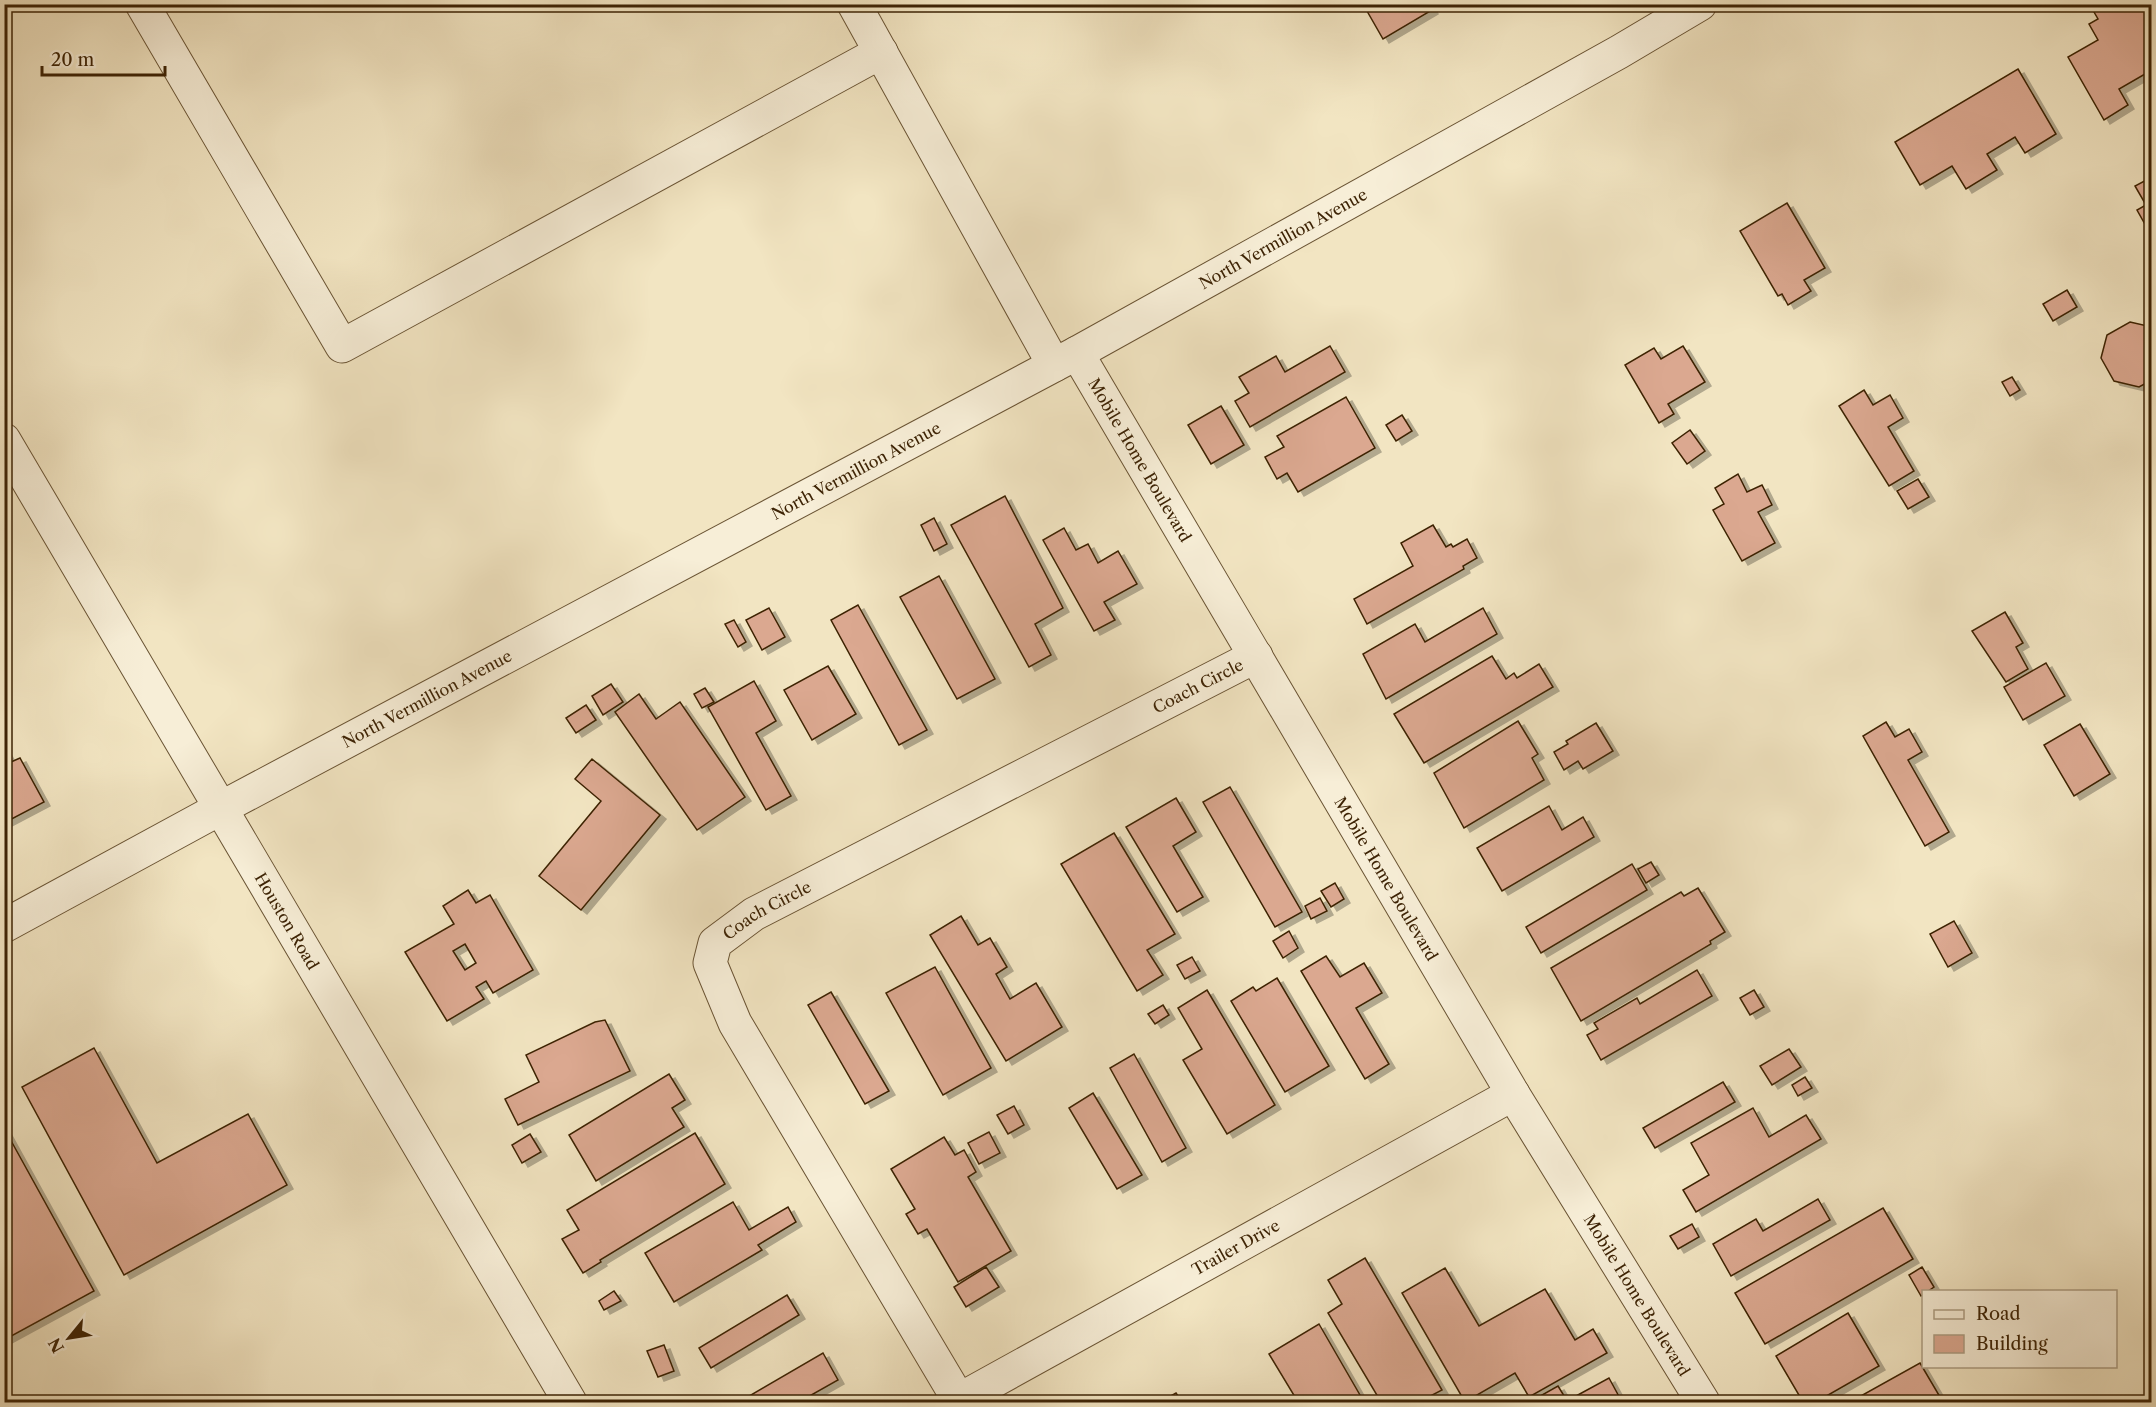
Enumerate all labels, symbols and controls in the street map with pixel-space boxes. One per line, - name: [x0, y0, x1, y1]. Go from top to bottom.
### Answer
- scale bar: [42, 39, 165, 77]
- text: 20 m: [51, 49, 95, 71]
- street label: North Vermillion Avenue: [1195, 184, 1371, 293]
- street label: Mobile Home Boulevard: [1084, 374, 1196, 546]
- street label: North Vermillion Avenue: [768, 417, 944, 524]
- street label: North Vermillion Avenue: [339, 645, 515, 752]
- street label: Coach Circle: [1149, 654, 1247, 717]
- street label: Mobile Home Boulevard: [1330, 793, 1442, 964]
- street label: Houston Road: [251, 869, 323, 973]
- street label: Coach Circle: [719, 876, 814, 944]
- street label: Mobile Home Boulevard: [1580, 1210, 1695, 1380]
- street label: Trailer Drive: [1188, 1215, 1283, 1279]
- legend: [1922, 1290, 2117, 1368]
- text: Road: [1976, 1303, 2021, 1325]
- north arrow: [39, 1308, 99, 1368]
- text: Building: [1976, 1333, 2048, 1355]
- text: N: [44, 1334, 68, 1357]

